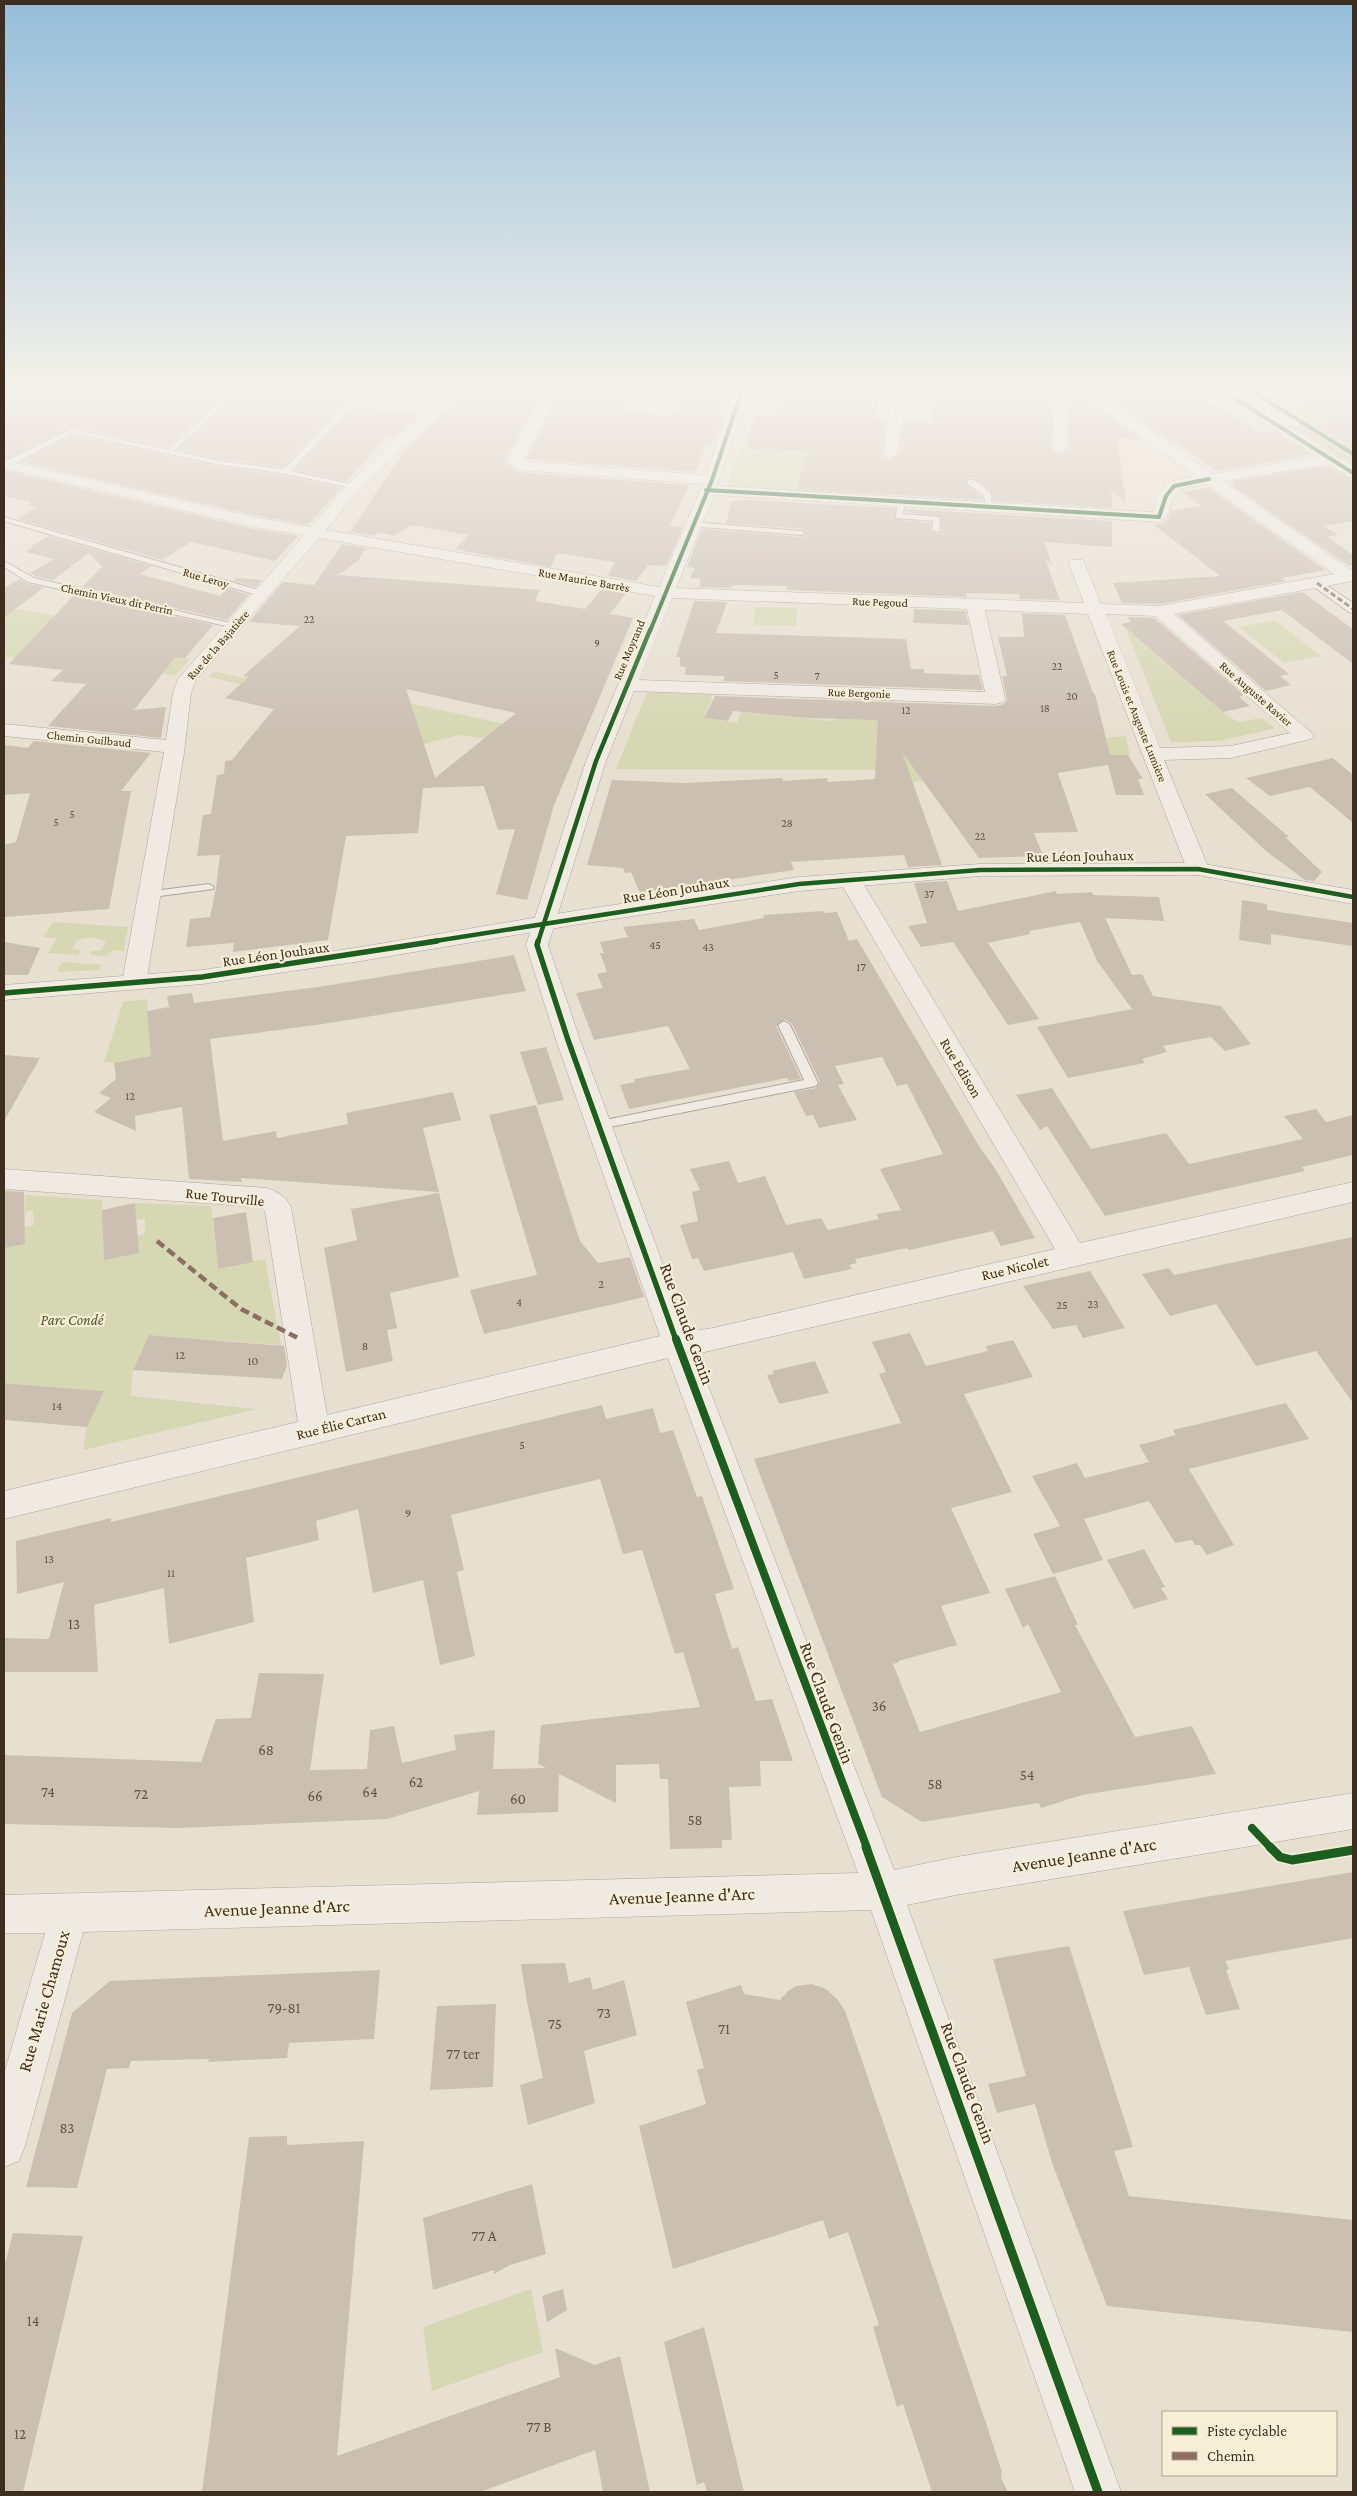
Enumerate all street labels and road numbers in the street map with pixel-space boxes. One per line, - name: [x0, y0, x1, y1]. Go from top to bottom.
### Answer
- street label: Rue Leroy: [181, 565, 231, 591]
- street label: Rue Maurice Barrès: [537, 565, 631, 595]
- street label: Chemin Vieux dit Perrin: [60, 580, 175, 618]
- street label: Rue Pegoud: [852, 594, 909, 610]
- street label: Rue de la Bajatière: [184, 607, 252, 683]
- street label: Rue Moyrand: [610, 617, 648, 682]
- street label: Rue Louis et Auguste Lumière: [1104, 648, 1170, 784]
- street label: Rue Auguste Ravier: [1217, 659, 1296, 730]
- street label: Rue Bergonie: [827, 685, 891, 701]
- street label: Chemin Guilbaud: [46, 728, 133, 750]
- street label: Rue Léon Jouhaux: [1026, 847, 1134, 866]
- street label: Rue Léon Jouhaux: [622, 874, 731, 907]
- street label: Rue Léon Jouhaux: [222, 939, 331, 970]
- street label: Rue Edison: [937, 1035, 985, 1101]
- street label: Rue Tourville: [185, 1185, 266, 1209]
- street label: Rue Nicolet: [980, 1252, 1051, 1283]
- street label: Rue Claude Genin: [656, 1260, 718, 1388]
- street label: Rue Élie Cartan: [294, 1405, 388, 1443]
- street label: Rue Claude Genin: [796, 1639, 858, 1767]
- street label: Avenue Jeanne d'Arc: [1010, 1834, 1158, 1876]
- street label: Avenue Jeanne d'Arc: [609, 1883, 756, 1909]
- street label: Avenue Jeanne d'Arc: [204, 1895, 351, 1921]
- street label: Rue Marie Chamoux: [14, 1927, 74, 2074]
- street label: Rue Claude Genin: [937, 2019, 999, 2147]

